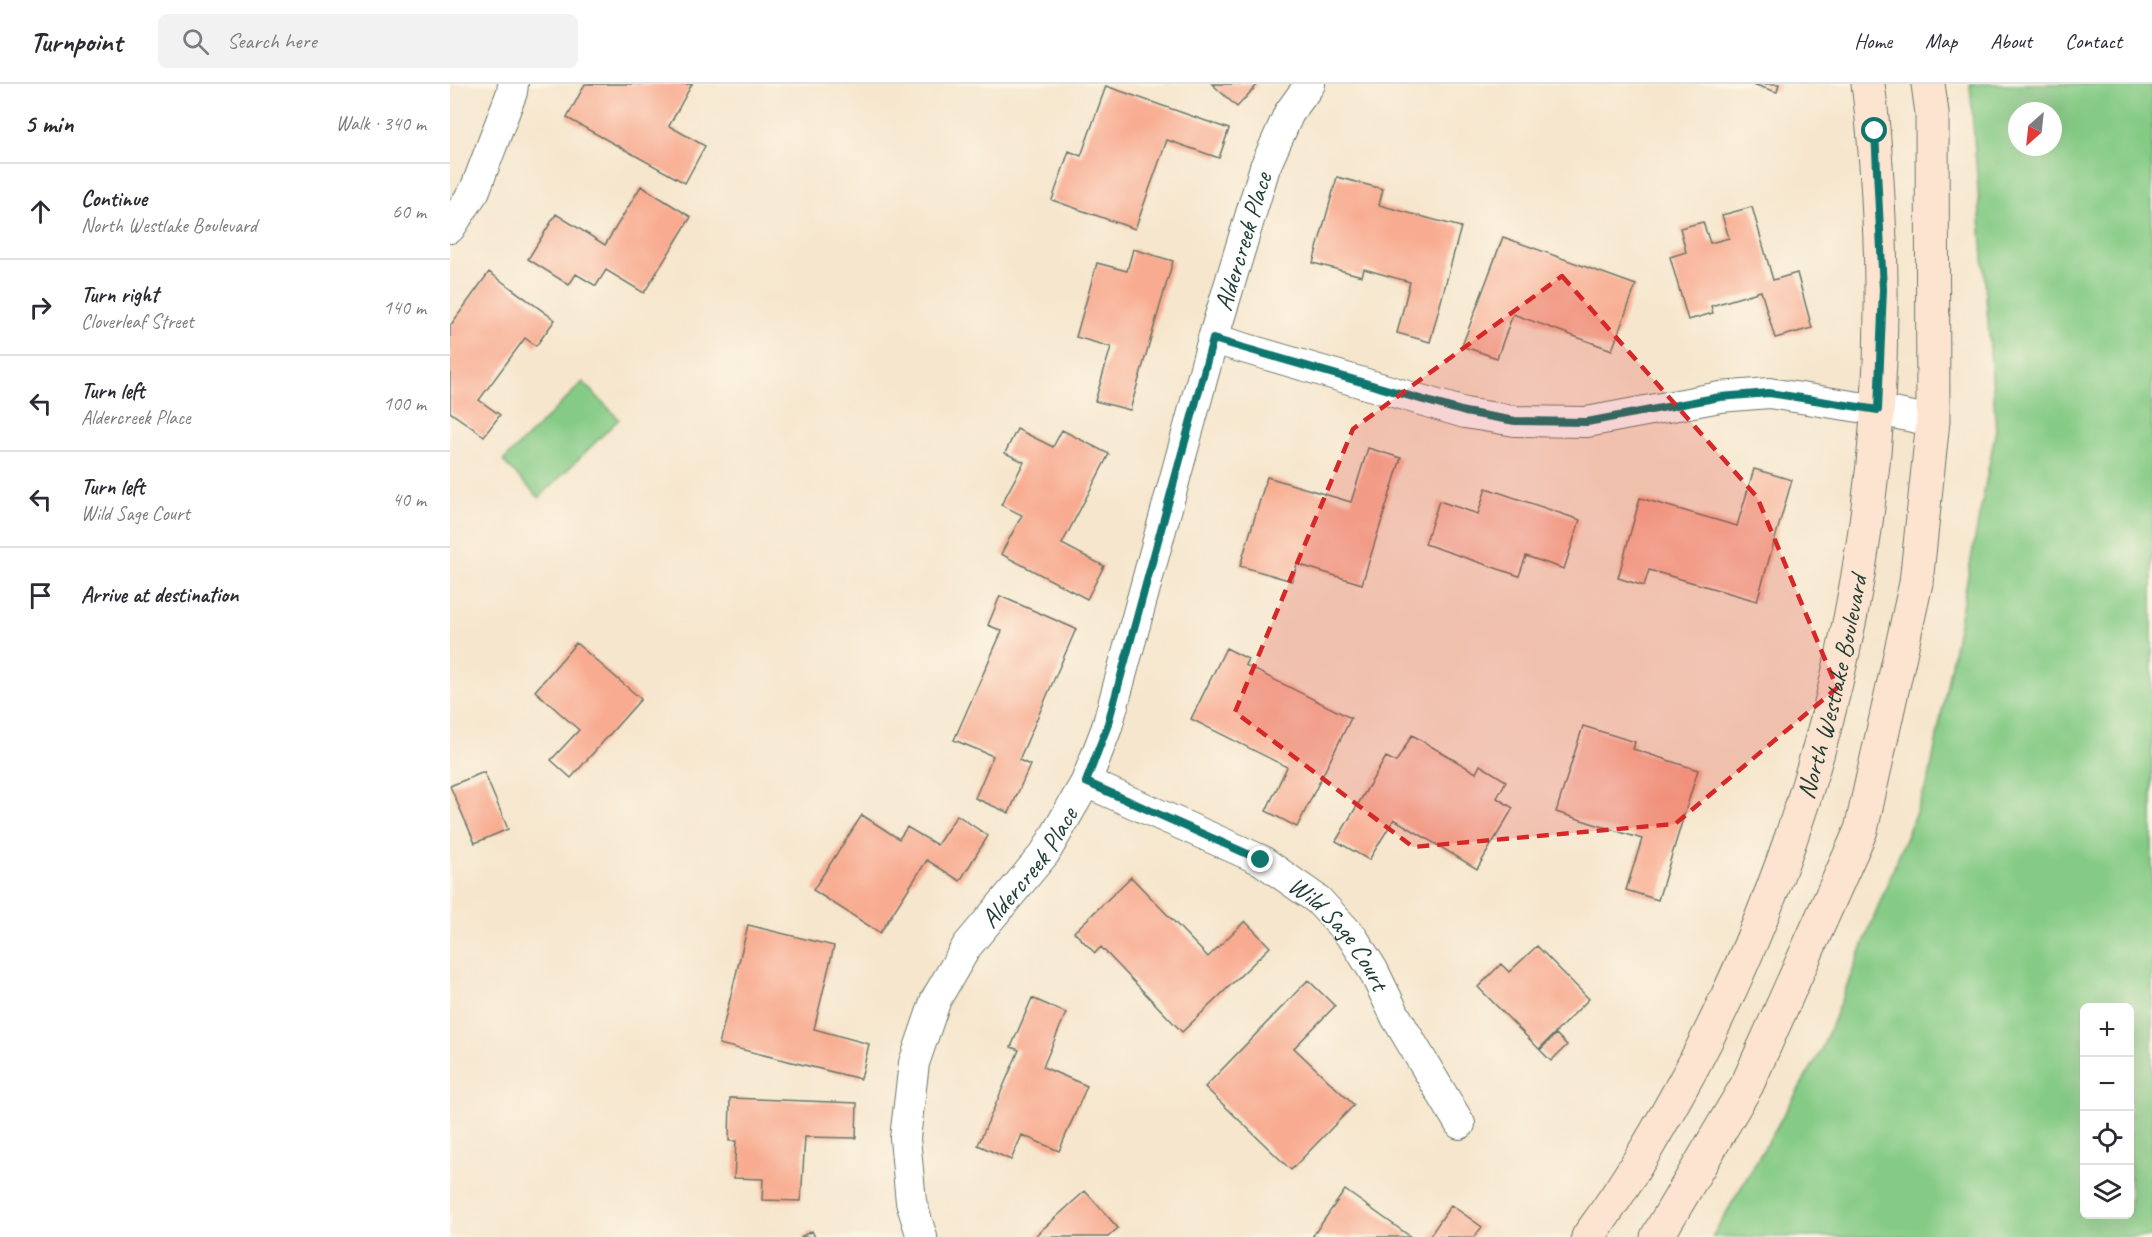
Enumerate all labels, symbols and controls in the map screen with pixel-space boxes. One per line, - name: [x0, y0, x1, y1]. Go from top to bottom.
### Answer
- search box: [158, 14, 578, 68]
- text: Turnpoint: [30, 24, 122, 59]
- icon: search: [179, 25, 212, 58]
- text: Search here: [227, 27, 317, 55]
- text: Home: [1854, 28, 1892, 54]
- text: Map: [1925, 28, 1957, 54]
- text: About: [1990, 28, 2032, 54]
- text: Contact: [2065, 28, 2122, 54]
- north arrow: [2008, 102, 2062, 156]
- text: 5 min: [24, 107, 73, 140]
- text: Walk · 340 m: [336, 111, 426, 136]
- route start: [1861, 117, 1887, 143]
- street label: Aldercreek Place: [1207, 167, 1280, 315]
- text: Continue: [81, 185, 147, 213]
- icon: ahead: [24, 195, 57, 228]
- text: 60 m: [392, 199, 426, 224]
- text: North Westlake Boulevard: [81, 213, 257, 238]
- text: Turn right: [81, 281, 158, 309]
- icon: right: [24, 291, 57, 324]
- text: 140 m: [383, 295, 426, 320]
- text: Cloverleaf Street: [81, 309, 194, 334]
- text: Turn left: [81, 377, 145, 405]
- icon: left: [24, 387, 57, 420]
- text: 100 m: [383, 391, 426, 416]
- text: Aldercreek Place: [81, 405, 191, 430]
- text: Turn left: [81, 473, 145, 501]
- icon: left: [24, 483, 57, 516]
- text: 40 m: [392, 487, 426, 512]
- text: Wild Sage Court: [81, 501, 190, 526]
- street label: North Westlake Boulevard: [1789, 569, 1875, 803]
- icon: arrive: [24, 579, 57, 612]
- text: Arrive at destination: [81, 581, 238, 609]
- street label: Aldercreek Place: [973, 800, 1086, 935]
- route end: [1247, 846, 1273, 872]
- street label: Wild Sage Court: [1282, 868, 1397, 998]
- map controls: [2080, 1003, 2134, 1219]
- button: +: [2080, 1003, 2134, 1057]
- button: −: [2080, 1057, 2134, 1111]
- button: locate: [2080, 1111, 2134, 1165]
- button: layers: [2080, 1165, 2134, 1219]

